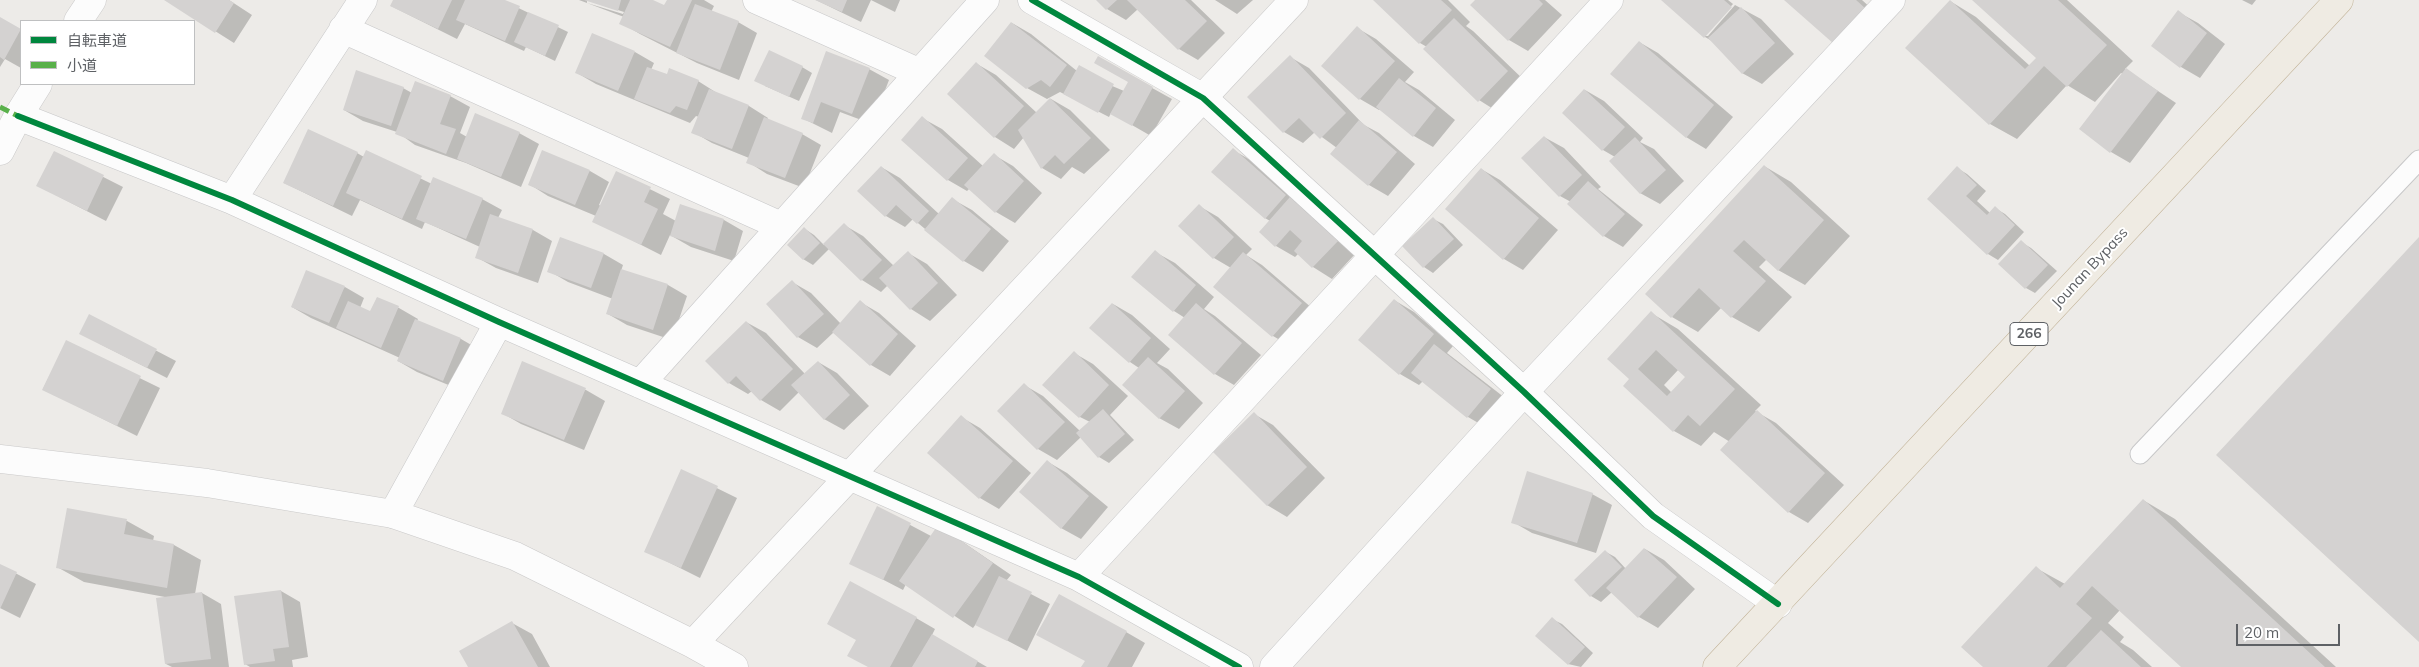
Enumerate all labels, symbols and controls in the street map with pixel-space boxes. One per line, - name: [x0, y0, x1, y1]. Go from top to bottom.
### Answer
- legend: [20, 20, 195, 85]
- text: 自転車道: [67, 31, 127, 50]
- text: 小道: [67, 56, 97, 75]
- street label: Jounan Bypass: [2048, 224, 2132, 312]
- road number: 266: [2010, 322, 2048, 346]
- scale bar: [2239, 614, 2343, 646]
- text: 20 m: [2244, 623, 2279, 642]

